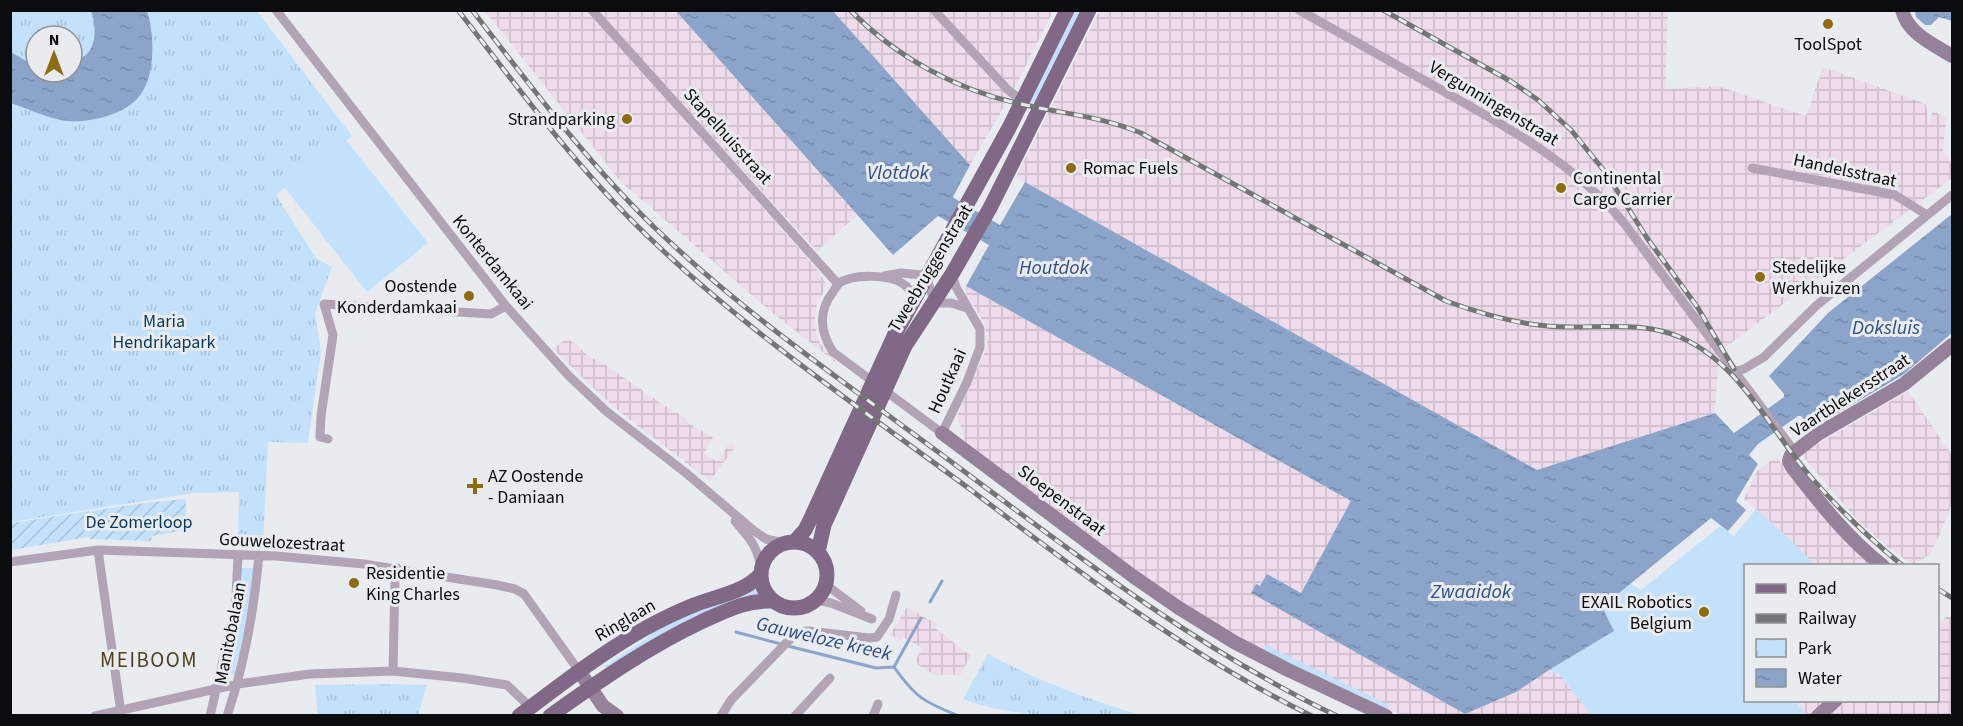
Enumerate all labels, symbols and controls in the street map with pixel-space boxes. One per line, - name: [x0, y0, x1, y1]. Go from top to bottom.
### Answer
- marker: ToolSpot: [1821, 17, 1835, 31]
- north arrow: [24, 24, 84, 84]
- text: N: [49, 29, 59, 51]
- place label: ToolSpot: [1794, 32, 1862, 57]
- street label: Vergunningenstraat: [1424, 55, 1563, 152]
- street label: Stapelhuisstraat: [677, 83, 778, 190]
- place label: Strandparking: [508, 107, 615, 132]
- marker: Strandparking: [620, 112, 634, 126]
- street label: Handelsstraat: [1791, 147, 1899, 194]
- place label: Romac Fuels: [1083, 156, 1178, 181]
- water label: Vlotdok: [867, 159, 929, 187]
- marker: Romac Fuels: [1064, 161, 1078, 175]
- place label: Continental Cargo Carrier: [1573, 166, 1673, 212]
- marker: Continental Cargo Carrier: [1554, 181, 1568, 195]
- street label: Tweebruggenstraat: [882, 199, 979, 337]
- street label: Konterdamkaai: [446, 209, 539, 315]
- water label: Houtdok: [1019, 254, 1089, 282]
- place label: Stedelijke Werkhuizen: [1772, 255, 1861, 301]
- marker: Stedelijke Werkhuizen: [1753, 270, 1767, 284]
- place label: Oostende Konderdamkaai: [337, 274, 457, 320]
- marker: Oostende Konderdamkaai: [462, 289, 476, 303]
- park label: Maria Hendrikapark: [113, 309, 216, 355]
- water label: Doksluis: [1852, 314, 1920, 342]
- street label: Houtkaai: [922, 345, 973, 418]
- street label: Vaartblekersstraat: [1786, 348, 1915, 443]
- street label: Sloepenstraat: [1012, 459, 1111, 542]
- place label: AZ Oostende - Damiaan: [488, 464, 583, 510]
- marker: AZ Oostende - Damiaan: [466, 477, 484, 495]
- park label: De Zomerloop: [86, 510, 192, 535]
- street label: Gouwelozestraat: [218, 527, 346, 558]
- place label: Residentie King Charles: [366, 561, 460, 607]
- legend: [1744, 564, 1939, 702]
- marker: Residentie King Charles: [347, 576, 361, 590]
- text: Road: [1798, 576, 1837, 601]
- water label: Zwaaidok: [1430, 578, 1512, 606]
- street label: Manitobalaan: [208, 580, 253, 686]
- place label: EXAIL Robotics Belgium: [1581, 590, 1692, 636]
- street label: Ringlaan: [590, 593, 660, 648]
- marker: EXAIL Robotics Belgium: [1697, 605, 1711, 619]
- text: Railway: [1798, 606, 1857, 631]
- water label: Gauweloze kreek: [753, 610, 895, 668]
- text: Park: [1798, 636, 1832, 661]
- district label: MEIBOOM: [100, 645, 198, 675]
- text: Water: [1798, 666, 1842, 691]

